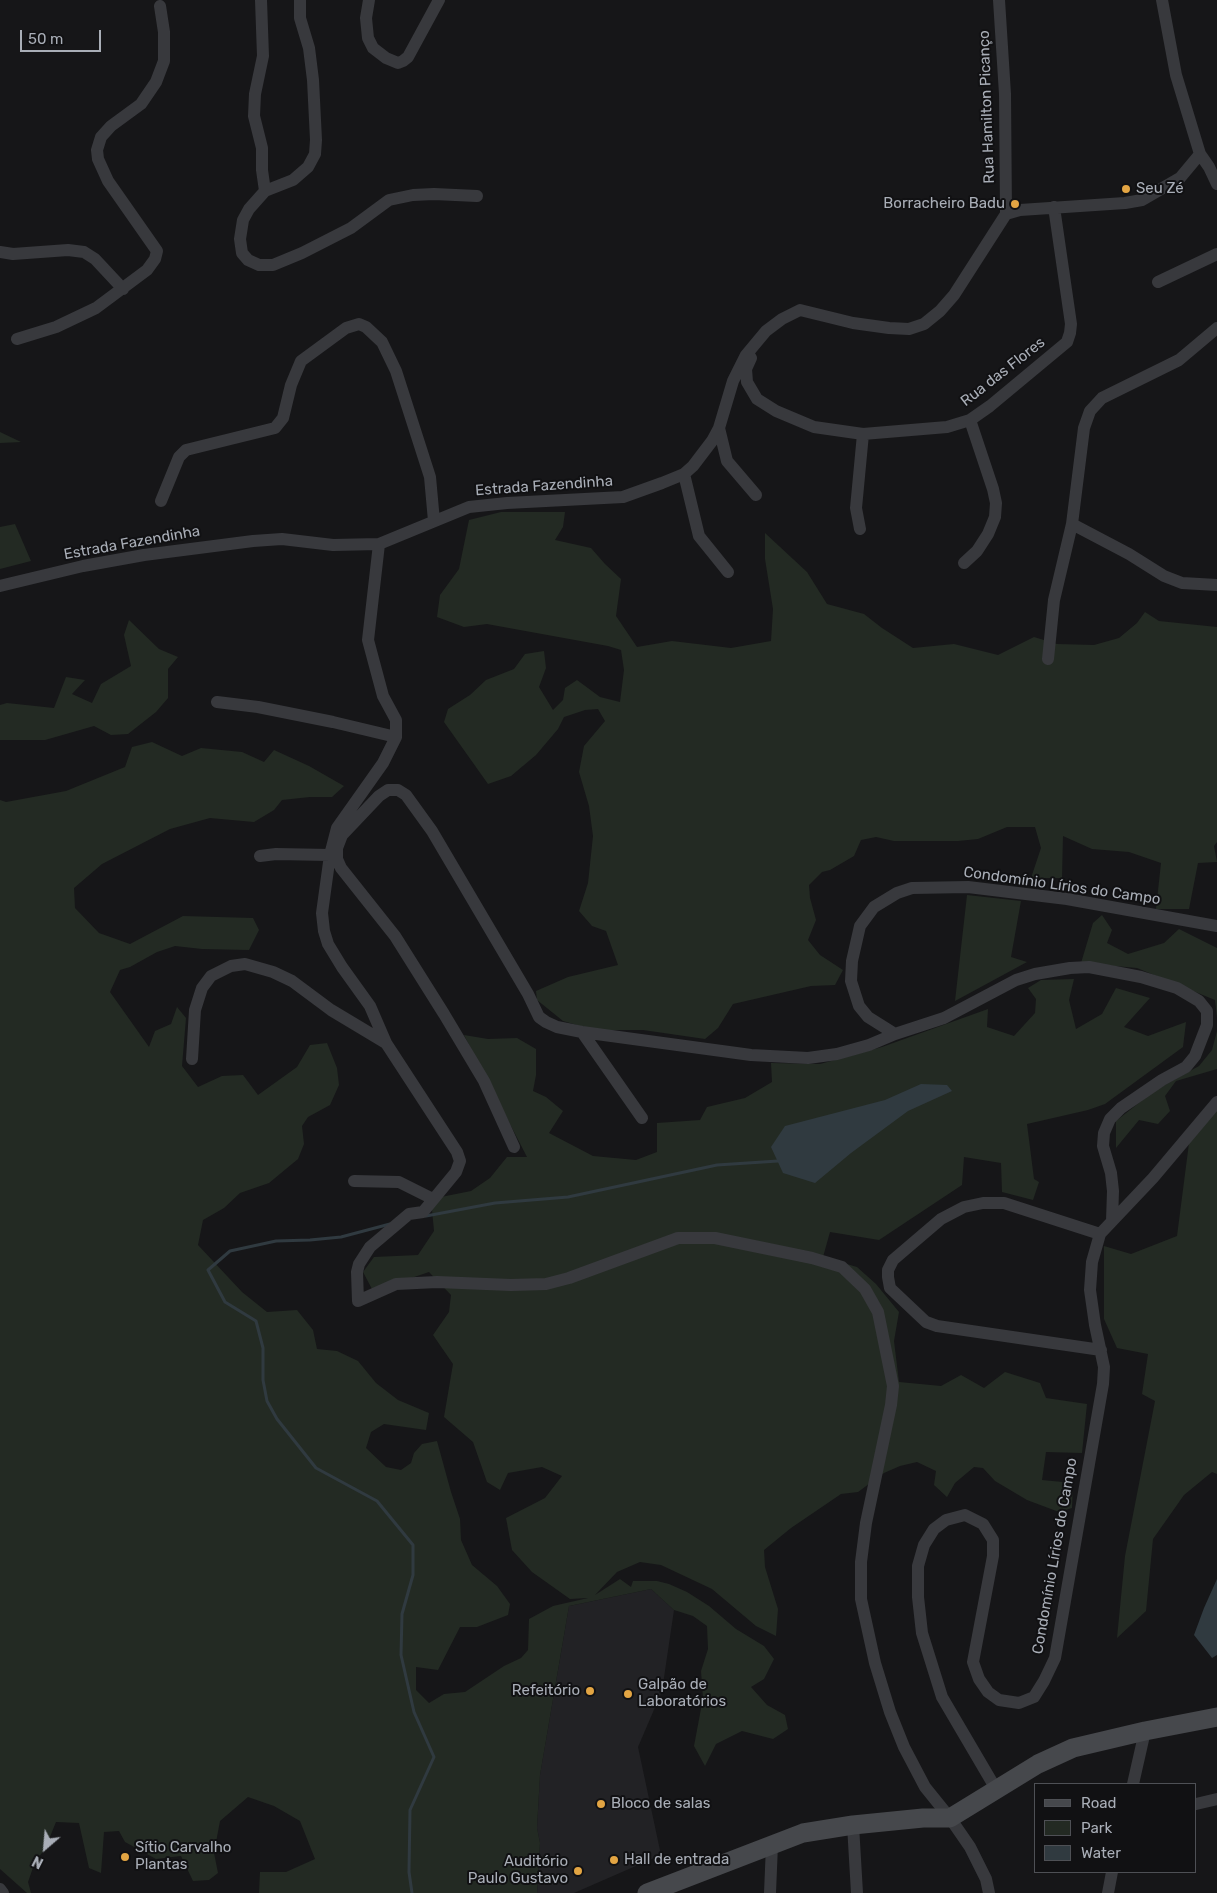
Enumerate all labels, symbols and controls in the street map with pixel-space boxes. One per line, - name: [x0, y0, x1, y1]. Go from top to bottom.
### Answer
- scale bar: [22, 20, 104, 52]
- text: 50 m: [28, 30, 63, 48]
- street label: Rua Hamilton Picanço: [975, 30, 999, 184]
- place label: Seu Zé: [1136, 180, 1184, 198]
- marker: Seu Zé: [1120, 183, 1132, 195]
- place label: Borracheiro Badu: [883, 195, 1005, 213]
- marker: Borracheiro Badu: [1009, 198, 1021, 210]
- street label: Rua das Flores: [957, 334, 1049, 410]
- street label: Estrada Fazendinha: [475, 472, 613, 500]
- street label: Estrada Fazendinha: [62, 522, 202, 564]
- street label: Condomínio Lírios do Campo: [962, 863, 1162, 909]
- street label: Condomínio Lírios do Campo: [1029, 1456, 1081, 1656]
- place label: Galpão de Laboratórios: [638, 1676, 726, 1711]
- place label: Refeitório: [512, 1682, 580, 1700]
- marker: Refeitório: [584, 1685, 596, 1697]
- marker: Galpão de Laboratórios: [622, 1688, 634, 1700]
- legend: [1034, 1783, 1197, 1873]
- text: Road: [1081, 1794, 1117, 1812]
- place label: Bloco de salas: [611, 1795, 710, 1813]
- marker: Bloco de salas: [595, 1798, 607, 1810]
- text: Park: [1081, 1819, 1112, 1837]
- north arrow: [20, 1823, 70, 1873]
- place label: Sítio Carvalho Plantas: [135, 1839, 231, 1874]
- text: Water: [1081, 1844, 1121, 1862]
- marker: Sítio Carvalho Plantas: [119, 1851, 131, 1863]
- place label: Hall de entrada: [624, 1851, 729, 1869]
- text: N: [30, 1852, 46, 1872]
- place label: Auditório Paulo Gustavo: [468, 1853, 568, 1888]
- marker: Hall de entrada: [608, 1854, 620, 1866]
- marker: Auditório Paulo Gustavo: [572, 1865, 584, 1877]

